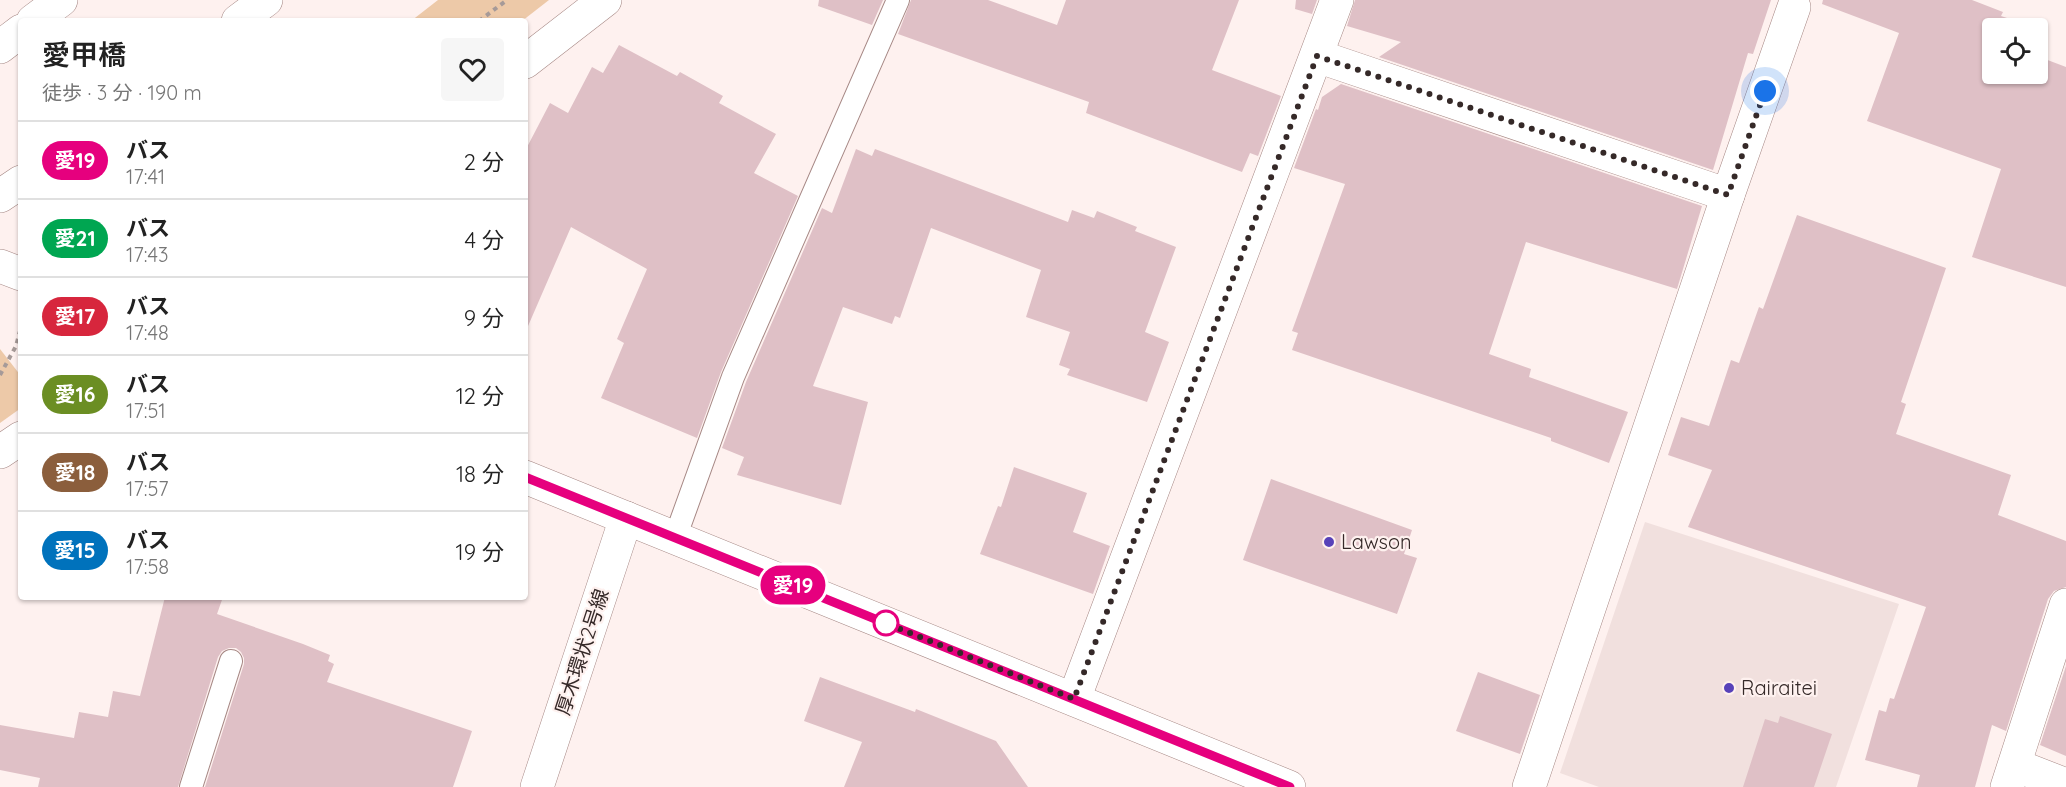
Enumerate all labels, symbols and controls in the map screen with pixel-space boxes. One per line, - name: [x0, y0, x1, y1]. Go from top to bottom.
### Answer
- map controls: [1982, 18, 2048, 84]
- button: locate: [1982, 18, 2048, 84]
- text: 愛甲橋: [42, 37, 126, 72]
- button: heart: [441, 38, 504, 101]
- your location: [1750, 76, 1780, 106]
- text: 徒歩 · 3 分 · 190 m: [42, 80, 202, 105]
- text: バス: [126, 136, 170, 164]
- text: 愛19: [54, 147, 96, 173]
- text: 2 分: [464, 148, 504, 176]
- text: 17:41: [126, 164, 165, 189]
- text: バス: [126, 214, 170, 242]
- text: 愛21: [54, 225, 96, 251]
- text: 4 分: [464, 226, 504, 254]
- text: 17:43: [126, 242, 168, 267]
- text: バス: [126, 292, 170, 320]
- text: 愛17: [55, 303, 95, 329]
- text: 9 分: [464, 304, 504, 332]
- text: 17:48: [126, 320, 169, 345]
- text: バス: [126, 370, 170, 398]
- text: 愛16: [55, 381, 95, 407]
- text: 12 分: [456, 382, 504, 410]
- text: 17:51: [126, 398, 166, 423]
- text: バス: [126, 448, 170, 476]
- text: 愛18: [55, 459, 95, 485]
- text: 18 分: [456, 460, 504, 488]
- text: 17:57: [126, 476, 169, 501]
- text: バス: [126, 526, 170, 554]
- place label: Lawson: [1341, 529, 1412, 554]
- marker: Lawson: [1322, 535, 1336, 549]
- text: 愛15: [54, 537, 96, 563]
- text: 19 分: [456, 538, 504, 566]
- text: 17:58: [126, 554, 169, 579]
- line badge: 愛19: [758, 566, 828, 604]
- text: 愛19: [772, 572, 814, 598]
- street label: 厚木環状2号線: [549, 586, 614, 718]
- unlabelled marker: [873, 610, 899, 636]
- place label: Rairaitei: [1741, 675, 1817, 700]
- marker: Rairaitei: [1722, 681, 1736, 695]

